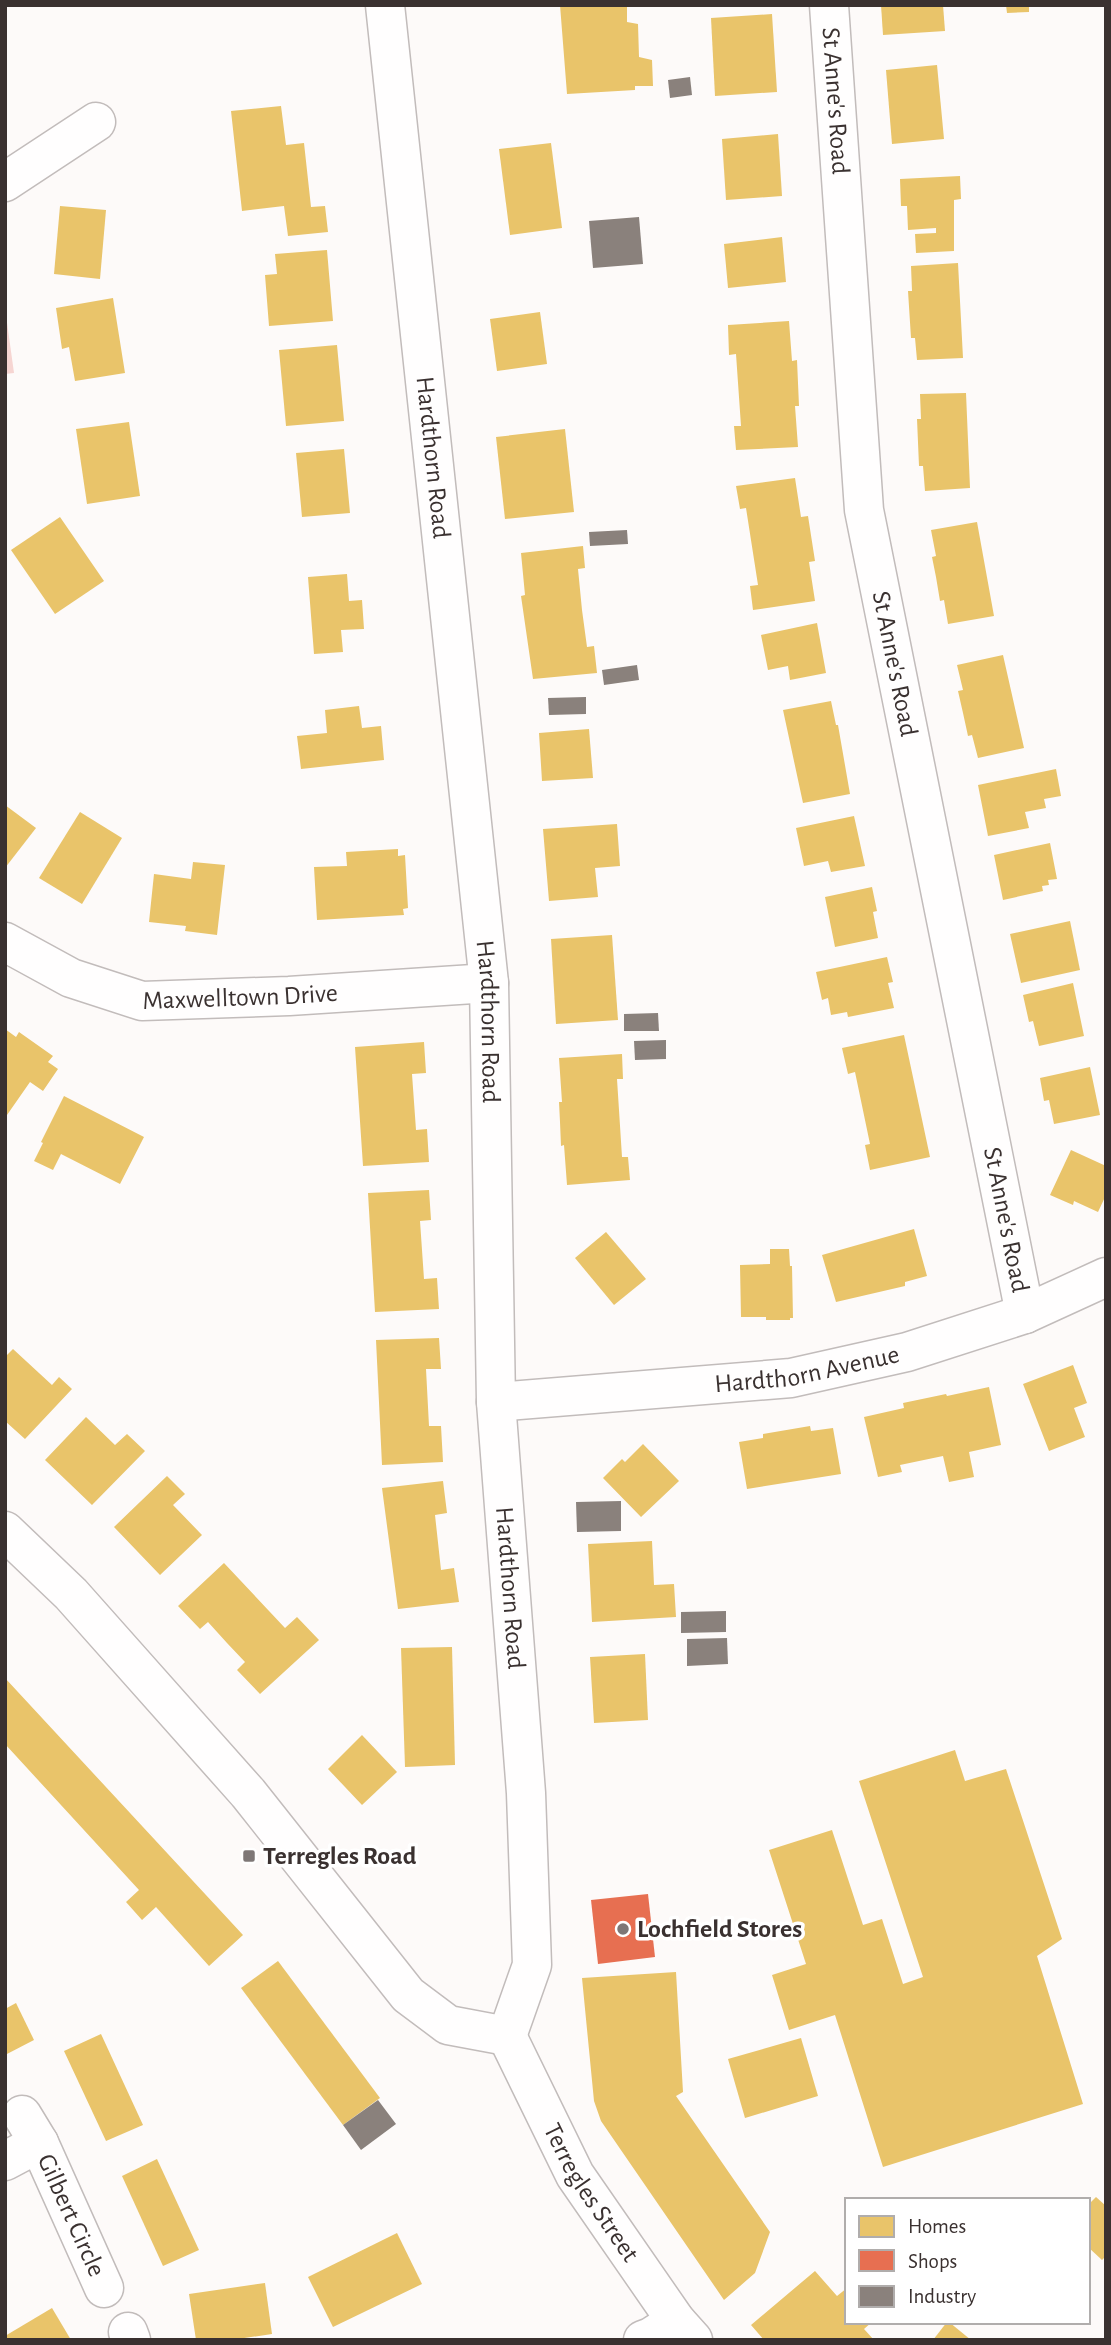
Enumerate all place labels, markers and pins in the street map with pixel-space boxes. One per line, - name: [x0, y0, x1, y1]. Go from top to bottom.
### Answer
- place label: Terregles Road: [263, 1843, 417, 1869]
- marker: Terregles Road: [241, 1848, 257, 1864]
- place label: Lochfield Stores: [637, 1916, 802, 1942]
- marker: Lochfield Stores: [615, 1921, 631, 1937]

